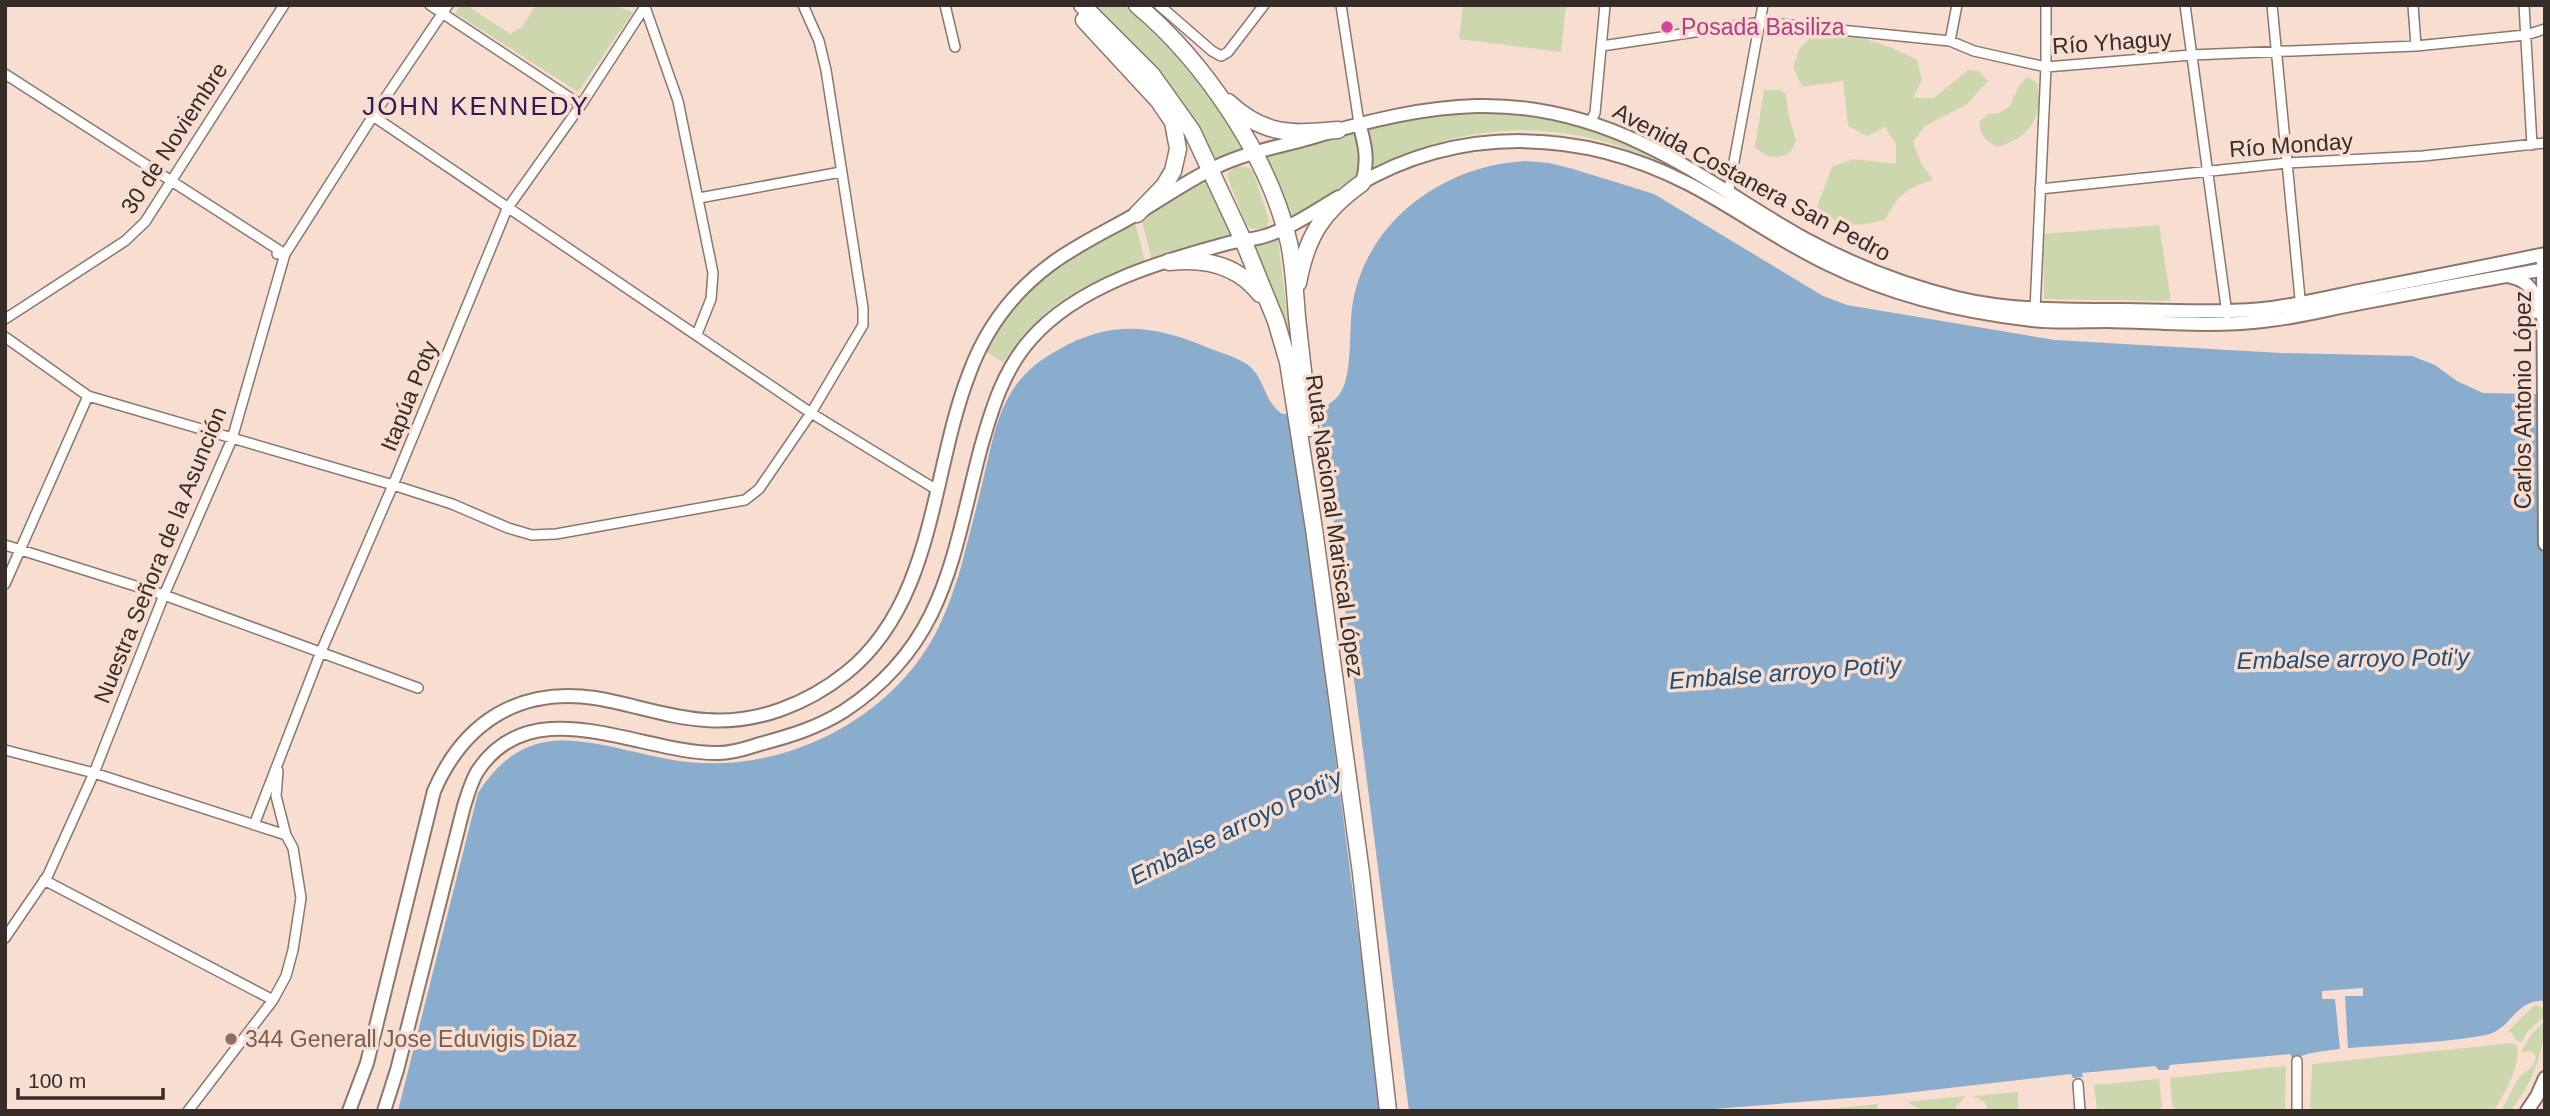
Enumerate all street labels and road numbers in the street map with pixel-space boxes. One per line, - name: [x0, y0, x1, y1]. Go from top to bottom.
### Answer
- street label: Río Yhaguy: [2051, 25, 2173, 59]
- street label: 30 de Noviembre: [115, 57, 233, 219]
- street label: Avenida Costanera San Pedro: [1609, 98, 1895, 266]
- street label: Río Monday: [2228, 128, 2354, 162]
- street label: Carlos Antonio López: [2510, 291, 2536, 509]
- street label: Itapúa Poty: [375, 337, 443, 455]
- street label: Ruta Nacional Mariscal López: [1301, 373, 1369, 679]
- street label: Nuestra Señora de la Asunción: [89, 403, 231, 707]

